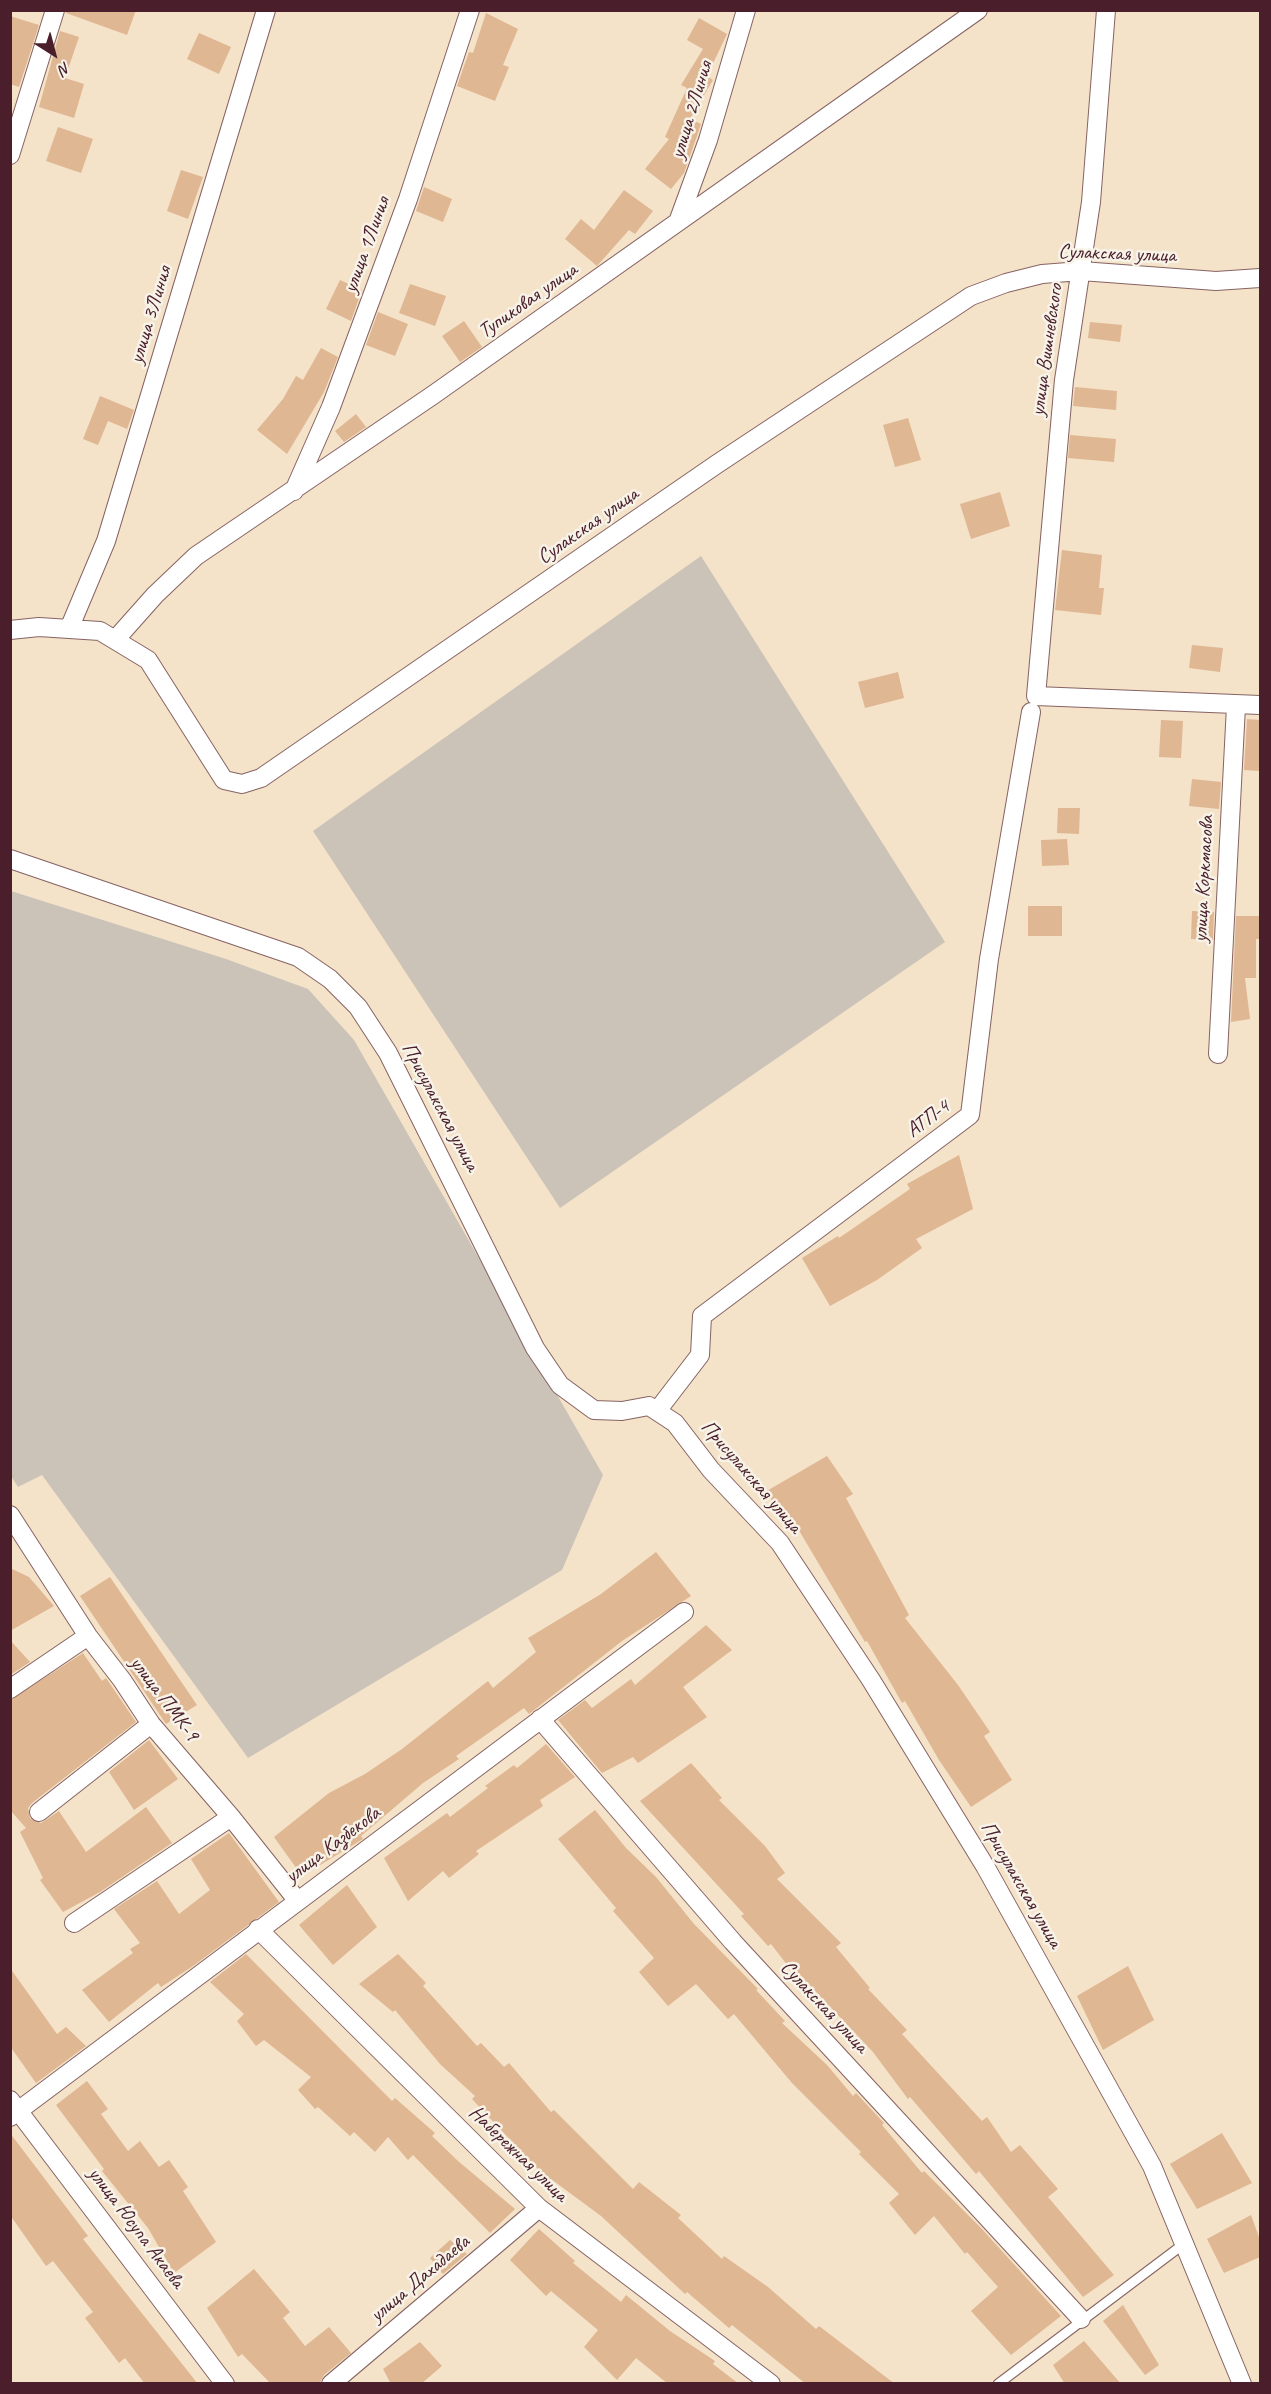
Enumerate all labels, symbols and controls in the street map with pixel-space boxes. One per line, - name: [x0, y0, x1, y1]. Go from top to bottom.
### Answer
- north arrow: [24, 24, 84, 84]
- text: N: [55, 58, 74, 80]
- street label: улица 2Линия: [665, 58, 719, 162]
- street label: улица 1Линия: [338, 193, 396, 297]
- street label: Сулакская улица: [1058, 239, 1176, 269]
- street label: Тупиковая улица: [474, 258, 582, 344]
- street label: улица 3Линия: [124, 263, 178, 367]
- street label: улица Вишневского: [1025, 282, 1069, 418]
- street label: Сулакская улица: [533, 482, 643, 570]
- street label: улица Коркмасова: [1188, 815, 1220, 943]
- street label: Присулакская улица: [396, 1038, 484, 1176]
- street label: АТП-4: [901, 1094, 955, 1144]
- street label: Присулакская улица: [695, 1415, 807, 1539]
- street label: улица ПМК-9: [124, 1652, 204, 1746]
- street label: улица Казбекова: [280, 1801, 386, 1889]
- street label: Присулакская улица: [975, 1817, 1067, 1953]
- street label: Сулакская улица: [775, 1955, 873, 2059]
- street label: Набережная улица: [463, 2100, 573, 2208]
- street label: улица Юсупа Акаева: [82, 2162, 190, 2294]
- street label: улица Дахадаева: [365, 2230, 475, 2328]

